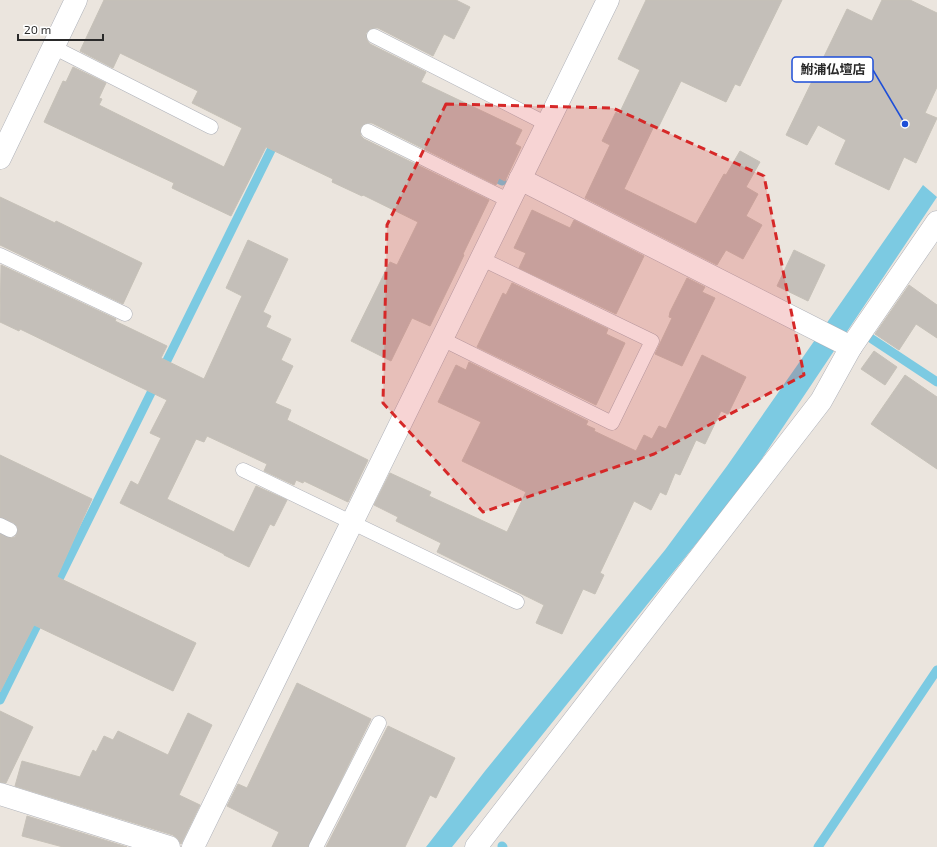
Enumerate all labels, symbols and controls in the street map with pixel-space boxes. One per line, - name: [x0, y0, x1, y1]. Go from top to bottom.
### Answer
- scale bar: [18, 16, 103, 42]
- text: 20 m: [24, 22, 51, 36]
- callout: 鮒浦仏壇店: [792, 57, 873, 82]
- text: 鮒浦仏壇店: [800, 61, 866, 77]

